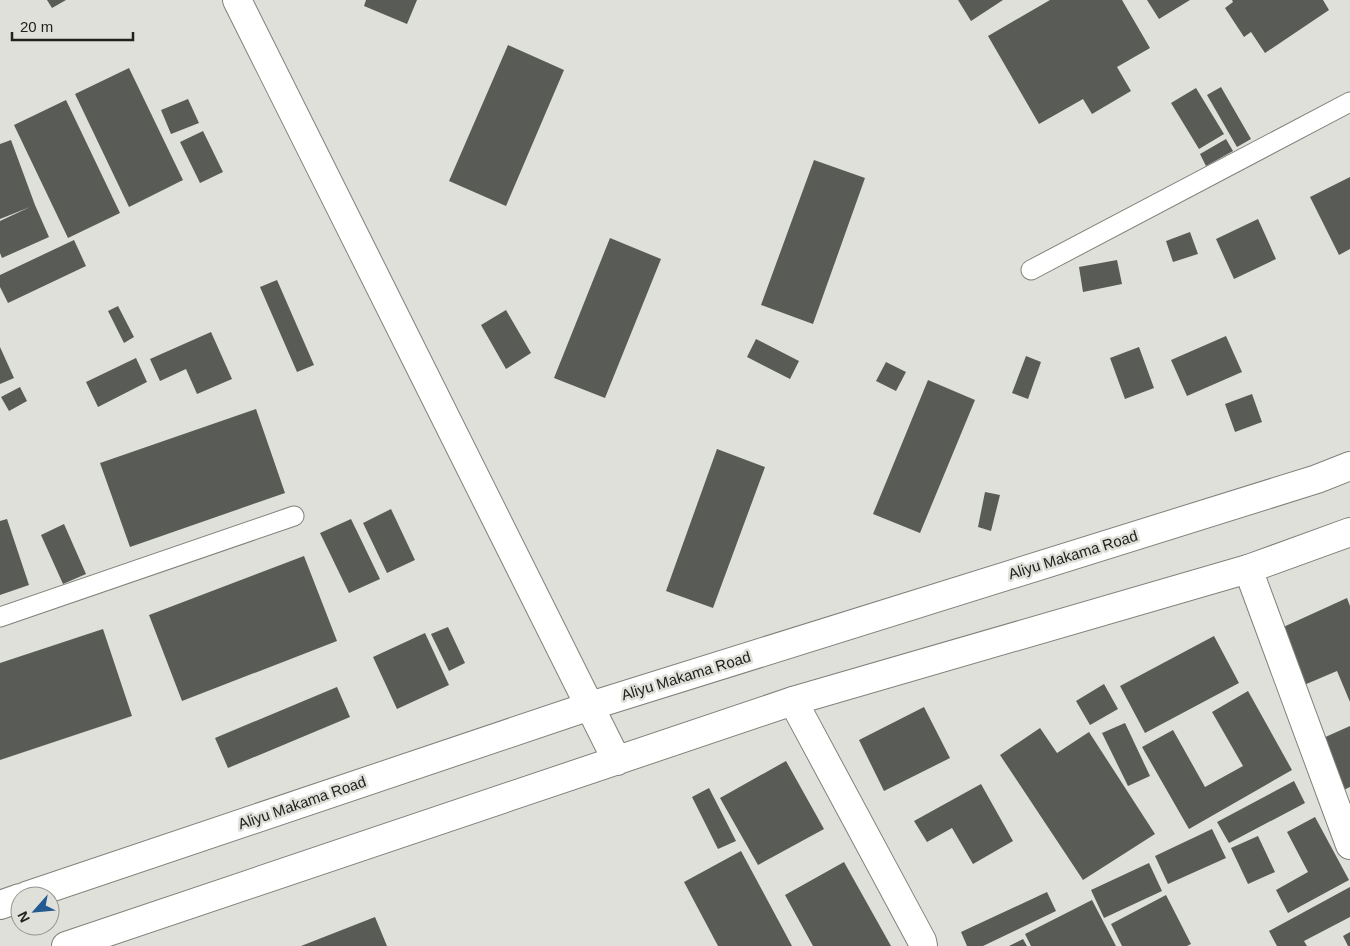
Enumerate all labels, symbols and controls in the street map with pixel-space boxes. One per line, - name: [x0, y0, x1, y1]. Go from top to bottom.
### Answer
- scale bar: [12, 10, 134, 42]
- text: 20 m: [20, 18, 53, 35]
- street label: Aliyu Makama Road: [1006, 527, 1140, 582]
- street label: Aliyu Makama Road: [619, 648, 753, 703]
- street label: Aliyu Makama Road: [236, 773, 368, 832]
- north arrow: [10, 886, 60, 936]
- text: N: [14, 909, 33, 925]

